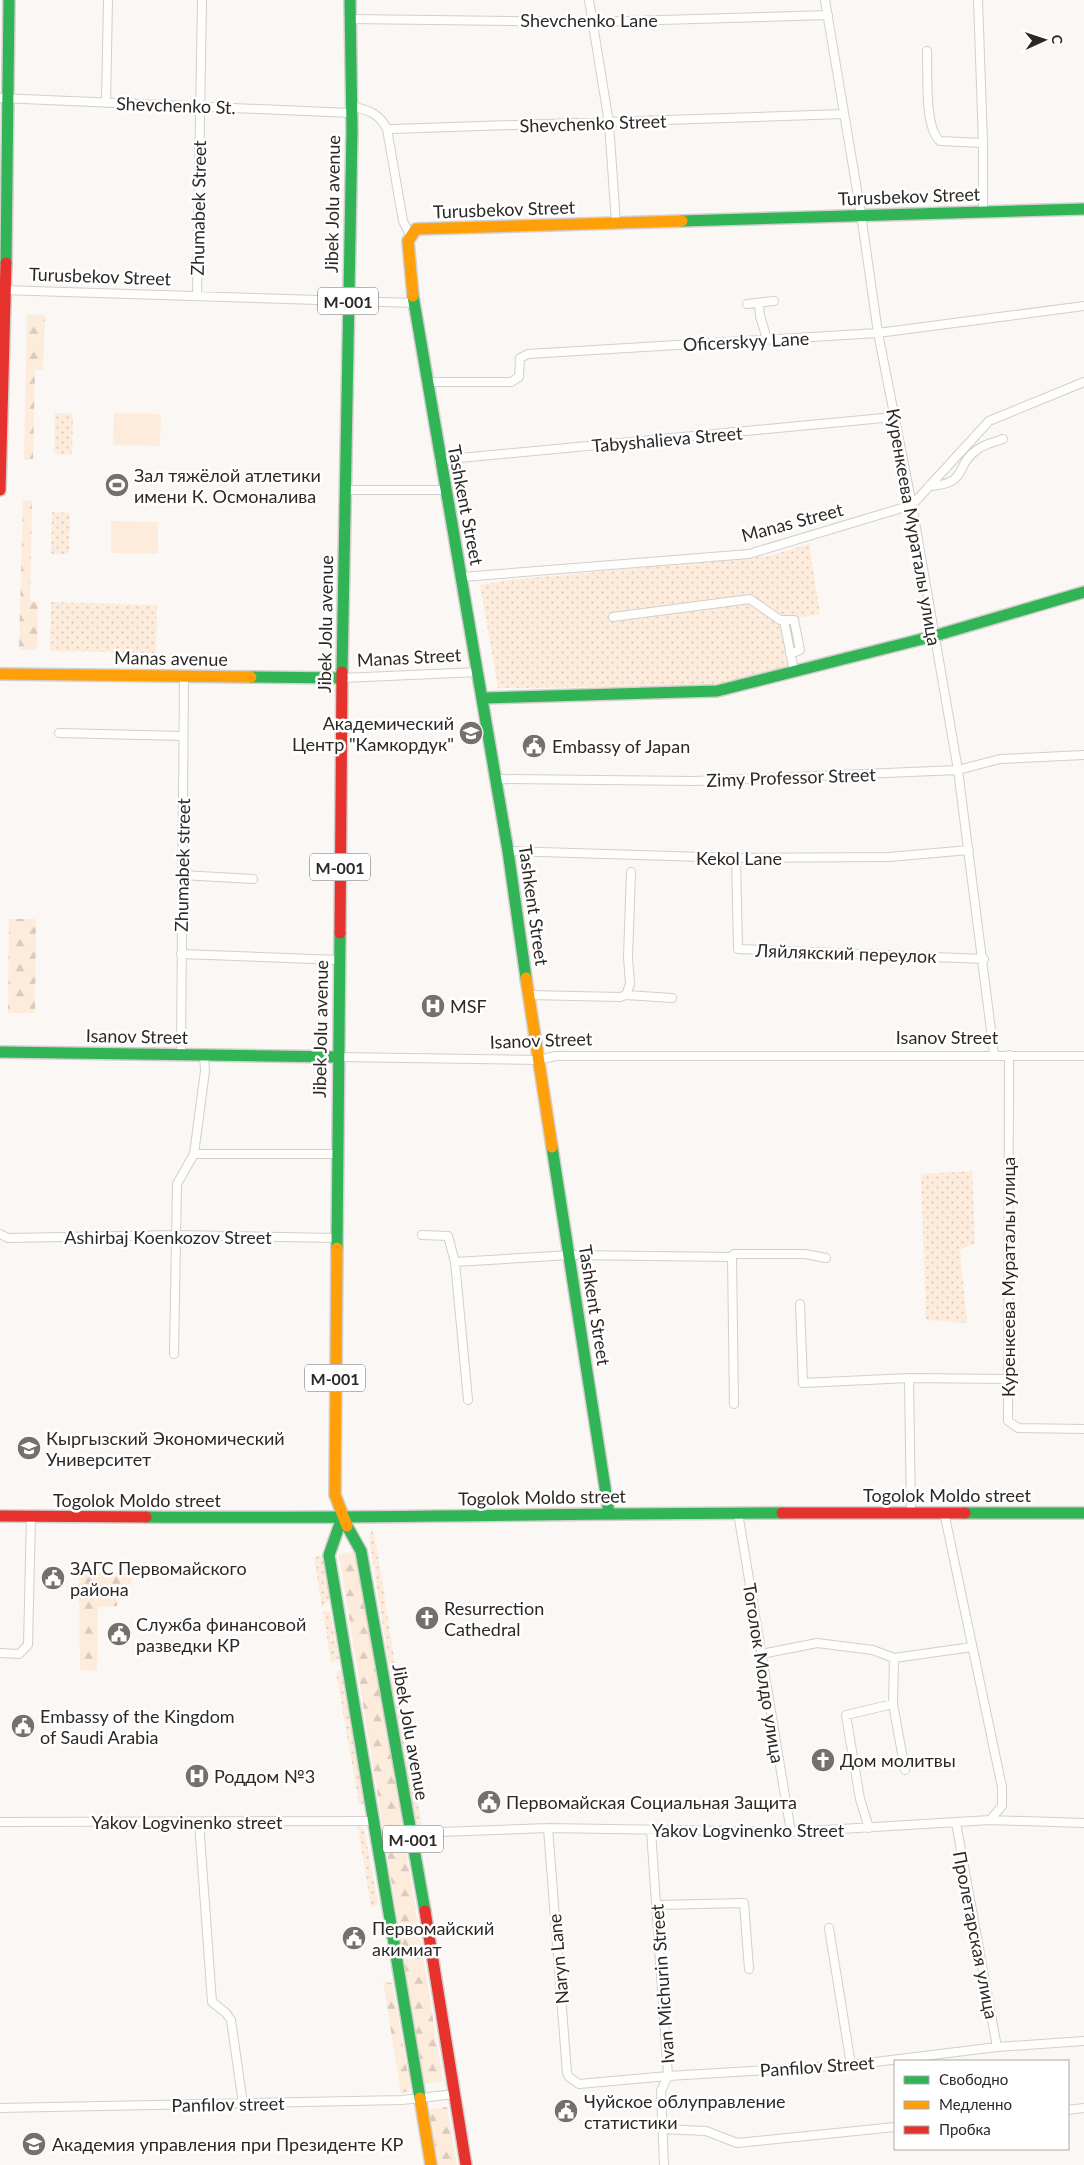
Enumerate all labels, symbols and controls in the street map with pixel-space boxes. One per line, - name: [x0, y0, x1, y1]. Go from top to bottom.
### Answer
- street label: Shevchenko Lane: [520, 9, 658, 31]
- north arrow: [1019, 15, 1069, 65]
- text: С: [1049, 34, 1066, 45]
- street label: Shevchenko St.: [116, 92, 236, 118]
- street label: Shevchenko Street: [519, 109, 667, 137]
- street label: Jibek Jolu avenue: [320, 135, 344, 273]
- street label: Zhumabek Street: [186, 140, 210, 276]
- street label: Turusbekov Street: [838, 183, 981, 209]
- street label: Turusbekov Street: [433, 196, 576, 222]
- street label: Turusbekov Street: [29, 263, 172, 289]
- road number: М-001: [318, 288, 378, 314]
- street label: Oficerskyy Lane: [682, 327, 810, 355]
- street label: Куренкеева Мураталы улица: [882, 407, 946, 647]
- street label: Tabyshalieva Street: [591, 421, 744, 457]
- street label: Tashkent Street: [444, 443, 489, 567]
- place label: Зал тяжёлой атлетики имени К. Осмоналива: [134, 464, 321, 507]
- sports icon: Зал тяжёлой атлетики имени К. Осмоналива: [104, 472, 130, 498]
- street label: Manas Street: [739, 498, 846, 546]
- street label: Jibek Jolu avenue: [313, 555, 337, 693]
- street label: Manas Street: [356, 643, 462, 671]
- street label: Manas avenue: [114, 646, 228, 670]
- place label: Академический Центр "Камкордук": [292, 712, 454, 755]
- school or university icon: Академический Центр "Камкордук": [458, 720, 484, 746]
- public building icon: Embassy of Japan: [521, 733, 547, 759]
- place label: Embassy of Japan: [552, 735, 690, 757]
- street label: Zimy Professor Street: [706, 763, 877, 791]
- street label: Zhumabek street: [170, 797, 194, 932]
- street label: Tashkent Street: [515, 843, 553, 967]
- street label: Kekol Lane: [696, 847, 782, 869]
- road number: М-001: [310, 854, 370, 880]
- street label: Ляйлякский переулок: [754, 939, 938, 967]
- street label: Jibek Jolu avenue: [308, 960, 332, 1098]
- hospital icon: MSF: [420, 993, 446, 1019]
- place label: MSF: [450, 995, 487, 1017]
- street label: Isanov Street: [86, 1024, 189, 1048]
- street label: Isanov Street: [896, 1026, 999, 1048]
- street label: Isanov Street: [489, 1027, 593, 1053]
- street label: Куренкеева Мураталы улица: [997, 1157, 1019, 1397]
- street label: Ashirbaj Koenkozov Street: [64, 1226, 272, 1248]
- street label: Tashkent Street: [575, 1243, 615, 1367]
- road number: М-001: [305, 1365, 365, 1392]
- place label: Кыргызский Экономический Университет: [46, 1427, 285, 1470]
- school or university icon: Кыргызский Экономический Университет: [16, 1435, 42, 1461]
- street label: Togolok Moldo street: [863, 1484, 1031, 1506]
- street label: Togolok Moldo street: [458, 1485, 627, 1509]
- street label: Togolok Moldo street: [53, 1489, 221, 1511]
- place label: ЗАГС Первомайского района: [70, 1557, 247, 1600]
- public building icon: ЗАГС Первомайского района: [40, 1565, 66, 1591]
- street label: Тоголок Молдо улица: [739, 1581, 789, 1765]
- place label: Resurrection Cathedral: [444, 1597, 544, 1640]
- church icon: Resurrection Cathedral: [414, 1605, 440, 1631]
- place label: Служба финансовой разведки КР: [136, 1613, 306, 1656]
- public building icon: Служба финансовой разведки КР: [106, 1621, 132, 1647]
- street label: Jibek Jolu avenue: [388, 1662, 434, 1802]
- place label: Embassy of the Kingdom of Saudi Arabia: [40, 1705, 235, 1748]
- public building icon: Embassy of the Kingdom of Saudi Arabia: [10, 1713, 36, 1739]
- church icon: Дом молитвы: [810, 1747, 836, 1773]
- place label: Дом молитвы: [840, 1749, 956, 1771]
- hospital icon: Роддом №3: [184, 1763, 210, 1789]
- place label: Роддом №3: [214, 1765, 315, 1787]
- public building icon: Первомайская Социальная Защита: [476, 1789, 502, 1815]
- place label: Первомайская Социальная Защита: [506, 1791, 797, 1813]
- street label: Yakov Logvinenko street: [92, 1811, 283, 1833]
- street label: Yakov Logvinenko Street: [652, 1819, 845, 1841]
- road number: М-001: [383, 1826, 443, 1852]
- street label: Пролетарская улица: [949, 1849, 1003, 2021]
- street label: Ivan Michurin Street: [645, 1903, 679, 2065]
- street label: Naryn Lane: [543, 1913, 573, 2005]
- place label: Первомайский акимиат: [372, 1917, 494, 1960]
- public building icon: Первомайский акимиат: [341, 1925, 367, 1951]
- street label: Panfilov Street: [759, 2051, 876, 2081]
- legend: [894, 2060, 1069, 2150]
- text: Свободно: [939, 2070, 1008, 2088]
- place label: Чуйское облуправление статистики: [584, 2090, 786, 2133]
- street label: Panfilov street: [171, 2092, 285, 2116]
- text: Медленно: [939, 2095, 1012, 2113]
- public building icon: Чуйское облуправление статистики: [553, 2098, 579, 2124]
- text: Пробка: [939, 2120, 991, 2138]
- school or university icon: Академия управления при Президенте КР: [21, 2131, 47, 2157]
- place label: Академия управления при Президенте КР: [52, 2133, 404, 2155]

